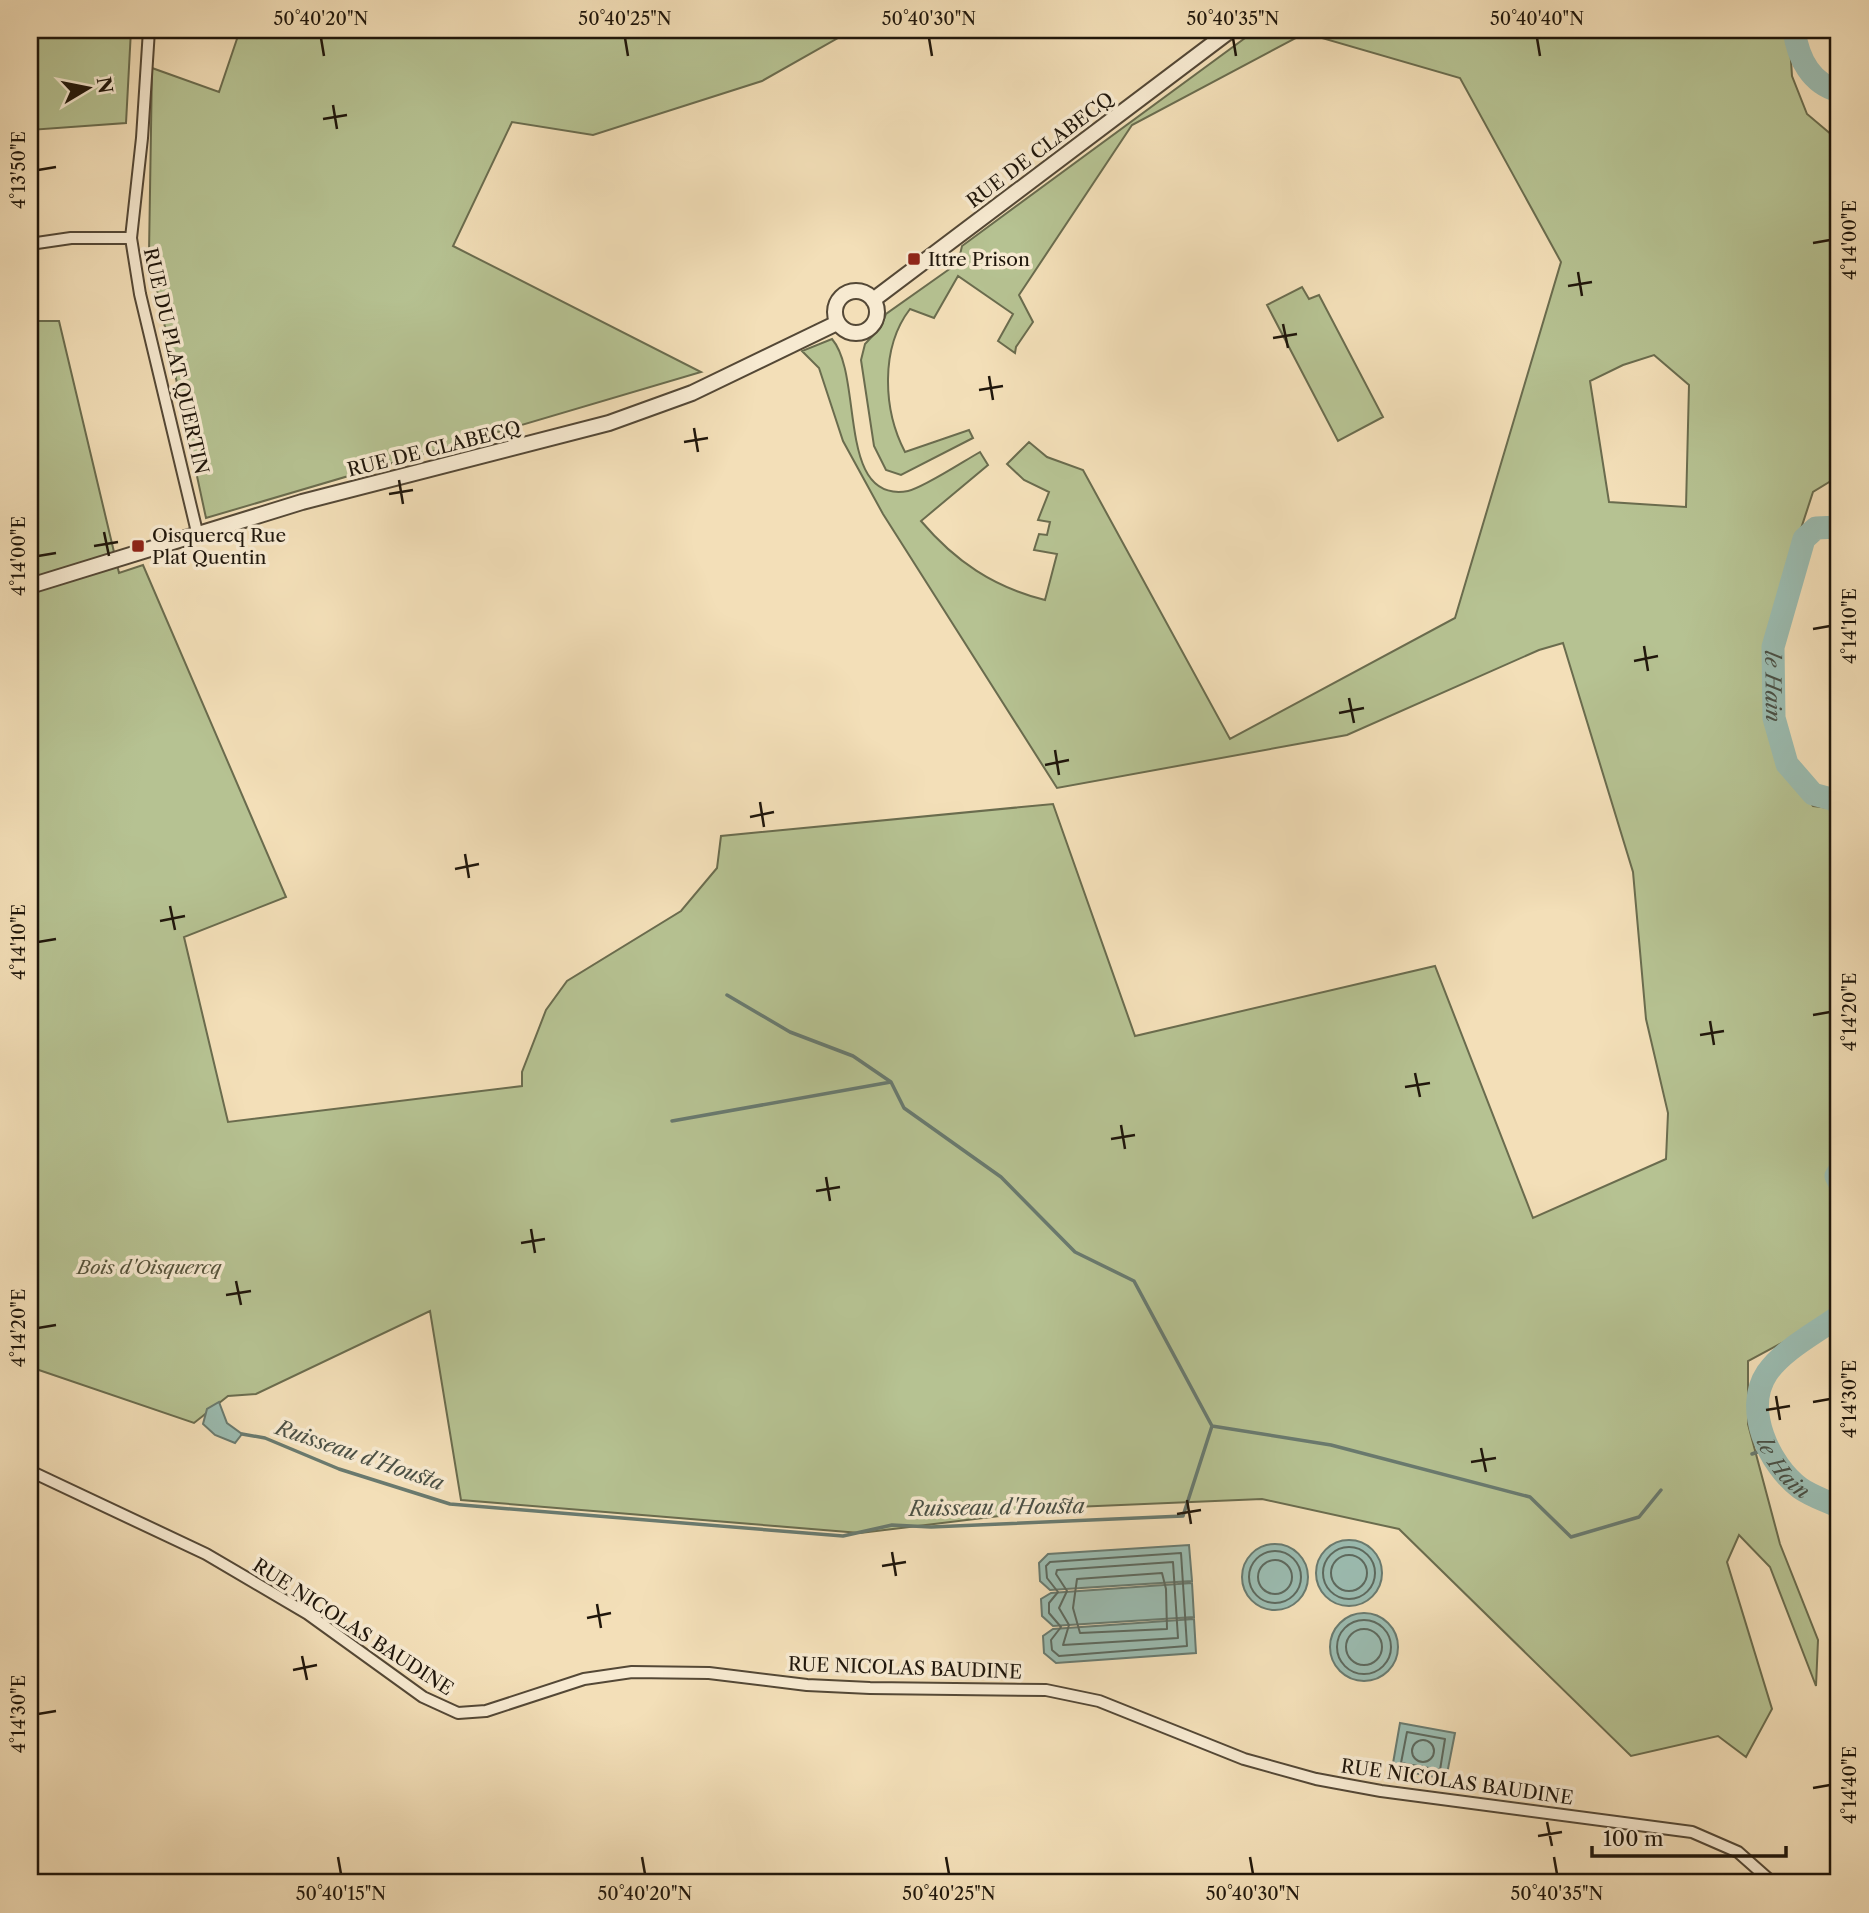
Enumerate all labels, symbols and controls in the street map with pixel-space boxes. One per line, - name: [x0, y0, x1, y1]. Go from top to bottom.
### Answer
- text: 50°40'20"N: [274, 8, 369, 30]
- text: 50°40'25"N: [578, 8, 672, 30]
- text: 50°40'30"N: [882, 8, 976, 30]
- text: 50°40'35"N: [1187, 8, 1280, 30]
- text: 50°40'40"N: [1490, 8, 1584, 30]
- north arrow: [52, 52, 122, 122]
- text: N: [91, 75, 117, 95]
- street label: RUE DE CLABECQ: [962, 87, 1118, 213]
- text: 4°13'50"E: [8, 131, 30, 209]
- text: 4°14'00"E: [1839, 200, 1861, 280]
- street label: RUE DU PLAT QUERTIN: [139, 245, 213, 477]
- place label: Ittre Prison: [928, 248, 1030, 271]
- marker: Ittre Prison: [906, 251, 922, 267]
- street label: RUE DE CLABECQ: [345, 416, 523, 482]
- text: 4°14'00"E: [8, 516, 30, 596]
- place label: Oisquercq Rue Plat Quentin: [152, 524, 286, 569]
- marker: Oisquercq Rue Plat Quentin: [130, 538, 146, 554]
- text: 4°14'10"E: [1839, 588, 1861, 664]
- water label: le Hain: [1761, 650, 1787, 722]
- text: 4°14'10"E: [8, 904, 30, 980]
- text: 4°14'20"E: [1839, 973, 1861, 1051]
- park label: Bois d'Oisquercq: [75, 1256, 222, 1279]
- text: 4°14'20"E: [8, 1289, 30, 1367]
- text: 4°14'30"E: [1839, 1360, 1861, 1438]
- water label: Ruisseau d'Housta: [271, 1414, 448, 1496]
- water label: le Hain: [1752, 1434, 1815, 1504]
- water label: Ruisseau d'Housta: [907, 1493, 1086, 1521]
- street label: RUE NICOLAS BAUDINE: [248, 1554, 458, 1700]
- street label: RUE NICOLAS BAUDINE: [788, 1652, 1022, 1684]
- text: 4°14'30"E: [8, 1675, 30, 1753]
- text: 4°14'40"E: [1839, 1746, 1861, 1824]
- street label: RUE NICOLAS BAUDINE: [1339, 1754, 1575, 1810]
- scale bar: [1592, 1815, 1787, 1859]
- text: 100 m: [1603, 1826, 1664, 1851]
- text: 50°40'15"N: [296, 1883, 386, 1905]
- text: 50°40'20"N: [598, 1883, 693, 1905]
- text: 50°40'25"N: [902, 1883, 996, 1905]
- text: 50°40'30"N: [1206, 1883, 1300, 1905]
- text: 50°40'35"N: [1511, 1883, 1604, 1905]

